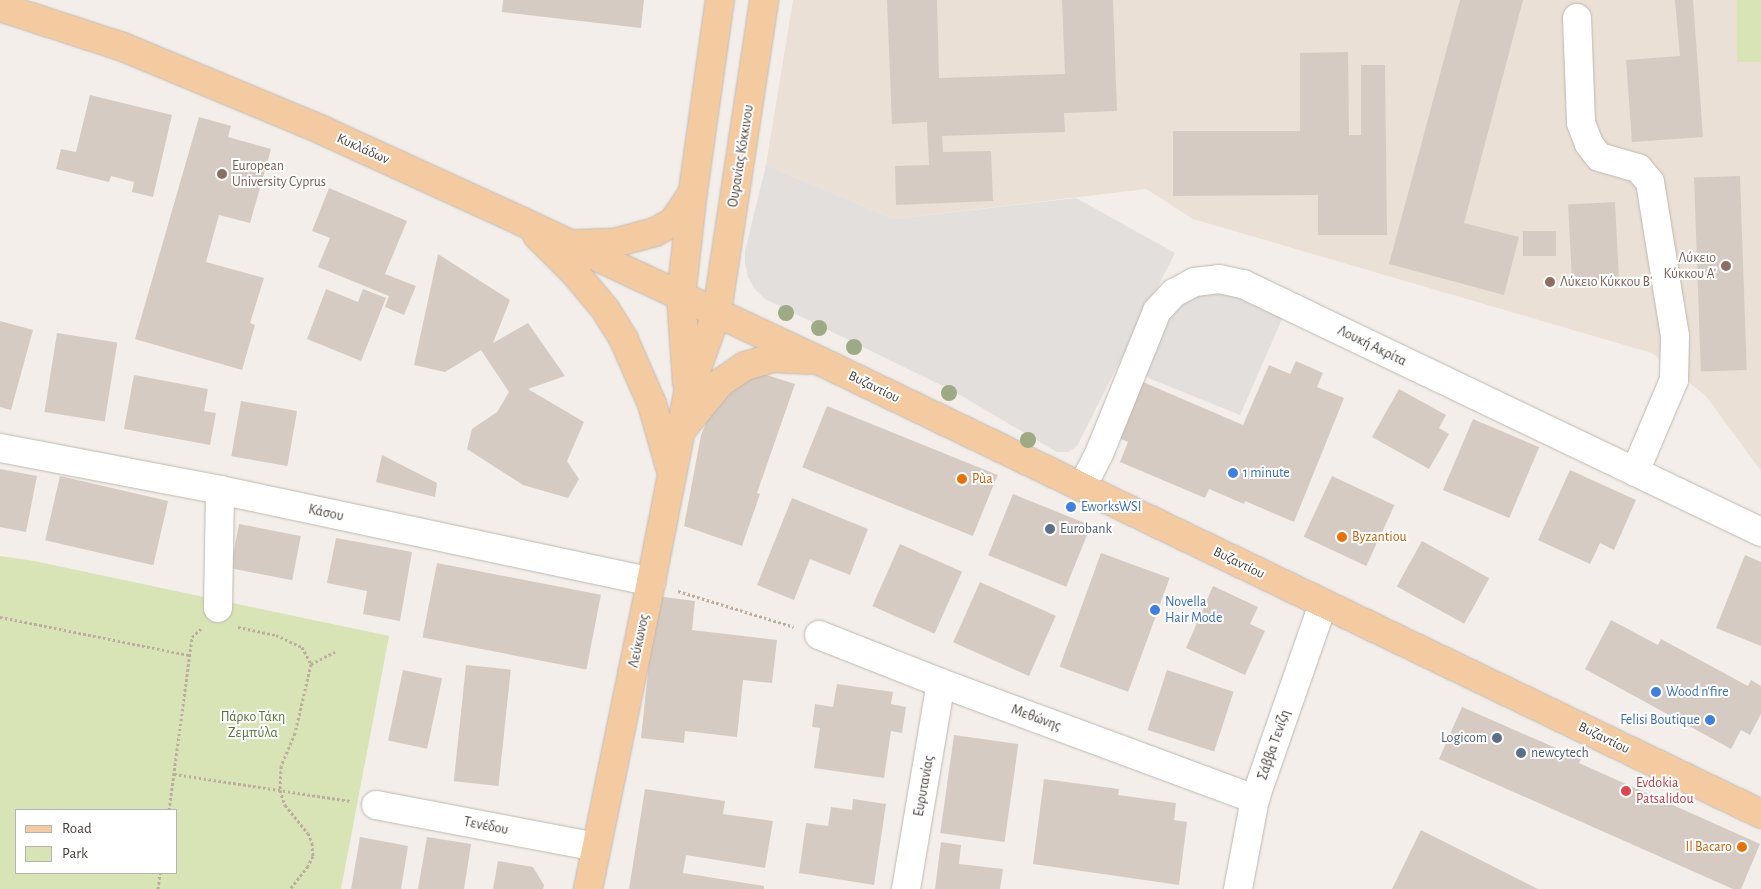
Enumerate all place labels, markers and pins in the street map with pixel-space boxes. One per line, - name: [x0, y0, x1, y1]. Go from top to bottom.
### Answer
- place label: European University Cyprus: [232, 158, 326, 190]
- marker: European University Cyprus: [216, 168, 228, 180]
- place label: Λύκειο Κύκκου Α': [1664, 250, 1716, 282]
- marker: Λύκειο Κύκκου Α': [1720, 260, 1732, 272]
- place label: Λύκειο Κύκκου Β': [1560, 274, 1652, 290]
- marker: Λύκειο Κύκκου Β': [1544, 276, 1556, 288]
- place label: 1 minute: [1243, 465, 1290, 481]
- marker: 1 minute: [1227, 467, 1239, 479]
- place label: Pùa: [972, 471, 993, 487]
- marker: Pùa: [956, 473, 968, 485]
- place label: EworksWSI: [1081, 499, 1141, 515]
- marker: EworksWSI: [1065, 501, 1077, 513]
- place label: Eurobank: [1060, 521, 1112, 537]
- marker: Eurobank: [1044, 523, 1056, 535]
- place label: Byzantiou: [1352, 529, 1407, 545]
- marker: Byzantiou: [1336, 531, 1348, 543]
- place label: Novella Hair Mode: [1165, 594, 1222, 626]
- marker: Novella Hair Mode: [1149, 604, 1161, 616]
- place label: Wood n'fire: [1666, 684, 1729, 700]
- marker: Wood n'fire: [1650, 686, 1662, 698]
- place label: Felisi Boutique: [1620, 712, 1700, 728]
- marker: Felisi Boutique: [1704, 714, 1716, 726]
- place label: Logicom: [1441, 730, 1487, 746]
- marker: Logicom: [1491, 732, 1503, 744]
- place label: newcytech: [1531, 745, 1589, 761]
- marker: newcytech: [1515, 747, 1527, 759]
- place label: Evdokia Patsalidou: [1636, 775, 1694, 808]
- marker: Evdokia Patsalidou: [1620, 785, 1632, 797]
- place label: Il Bacaro: [1686, 839, 1732, 855]
- marker: Il Bacaro: [1736, 841, 1748, 853]

